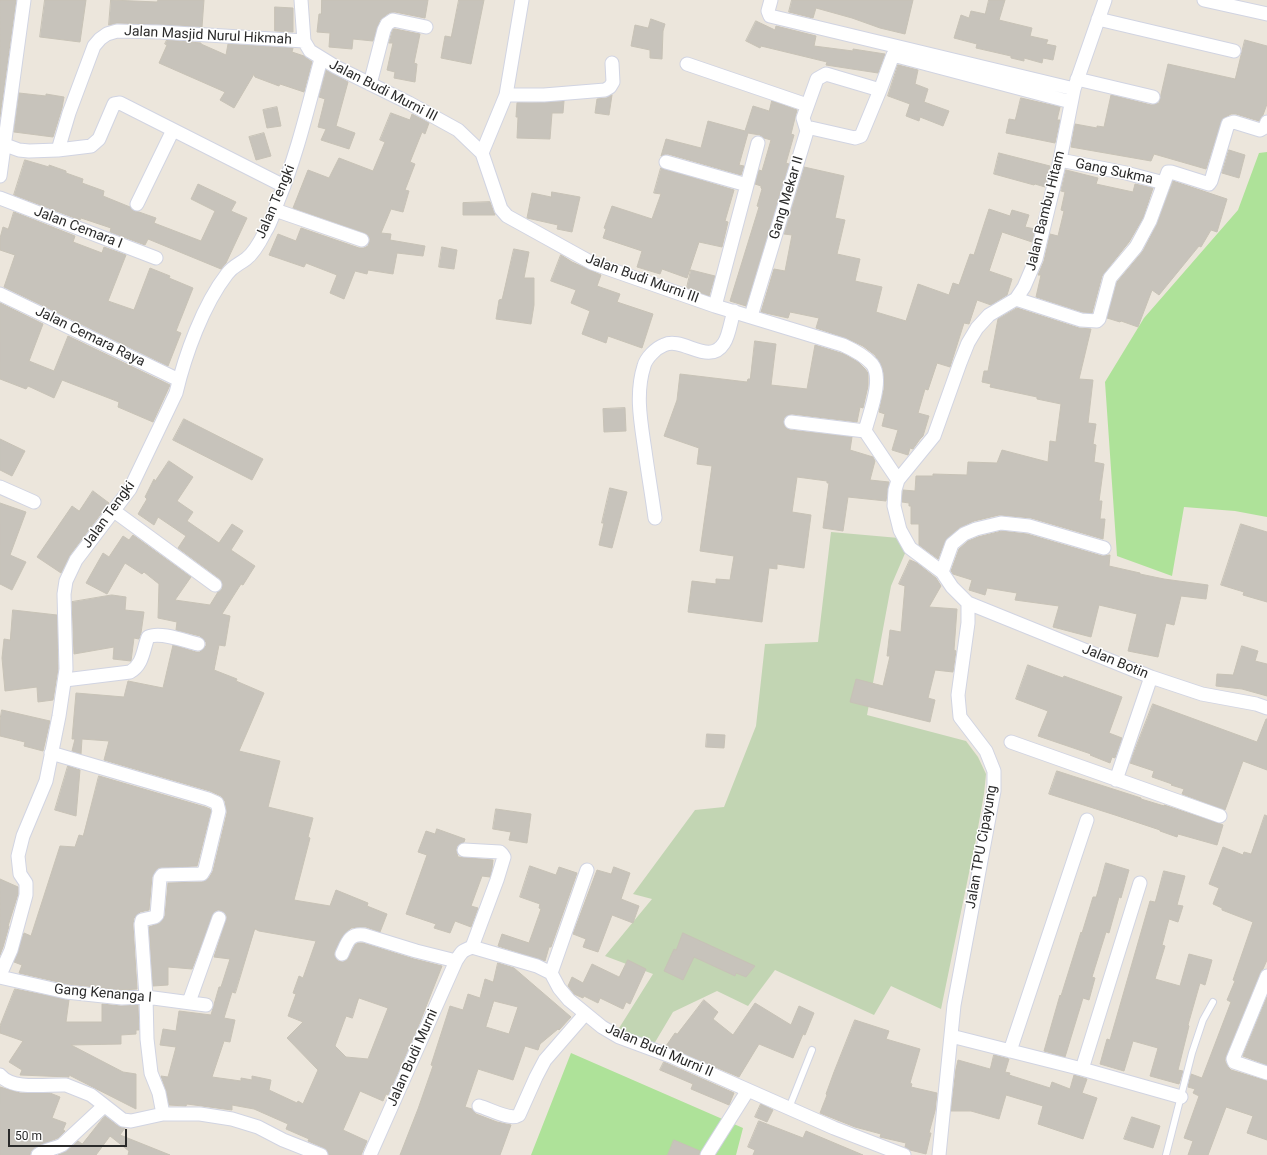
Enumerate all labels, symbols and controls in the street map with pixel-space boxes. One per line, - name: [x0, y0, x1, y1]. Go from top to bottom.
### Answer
- street label: Jalan Masjid Nurul Hikmah: [124, 23, 292, 49]
- street label: Jalan Budi Murni III: [326, 56, 440, 126]
- street label: Jalan Bambu Hitam: [1023, 149, 1069, 273]
- street label: Gang Mekar II: [766, 154, 808, 242]
- street label: Gang Sukma: [1074, 156, 1154, 188]
- street label: Jalan Tengki: [253, 162, 299, 242]
- street label: Jalan Cemara I: [31, 203, 125, 253]
- street label: Jalan Budi Murni III: [583, 251, 701, 307]
- street label: Jalan Cemara Raya: [32, 303, 148, 371]
- street label: Jalan Tengki: [79, 478, 139, 552]
- street label: Jalan Botin: [1079, 641, 1151, 683]
- street label: Jalan TPU Cipayung: [963, 784, 1001, 910]
- street label: Gang Kenanga I: [53, 981, 153, 1007]
- street label: Jalan Budi Murni: [384, 1007, 442, 1109]
- street label: Jalan Budi Murni II: [602, 1021, 716, 1081]
- scale bar: [10, 1121, 129, 1147]
- text: 50 m: [15, 1129, 42, 1143]

